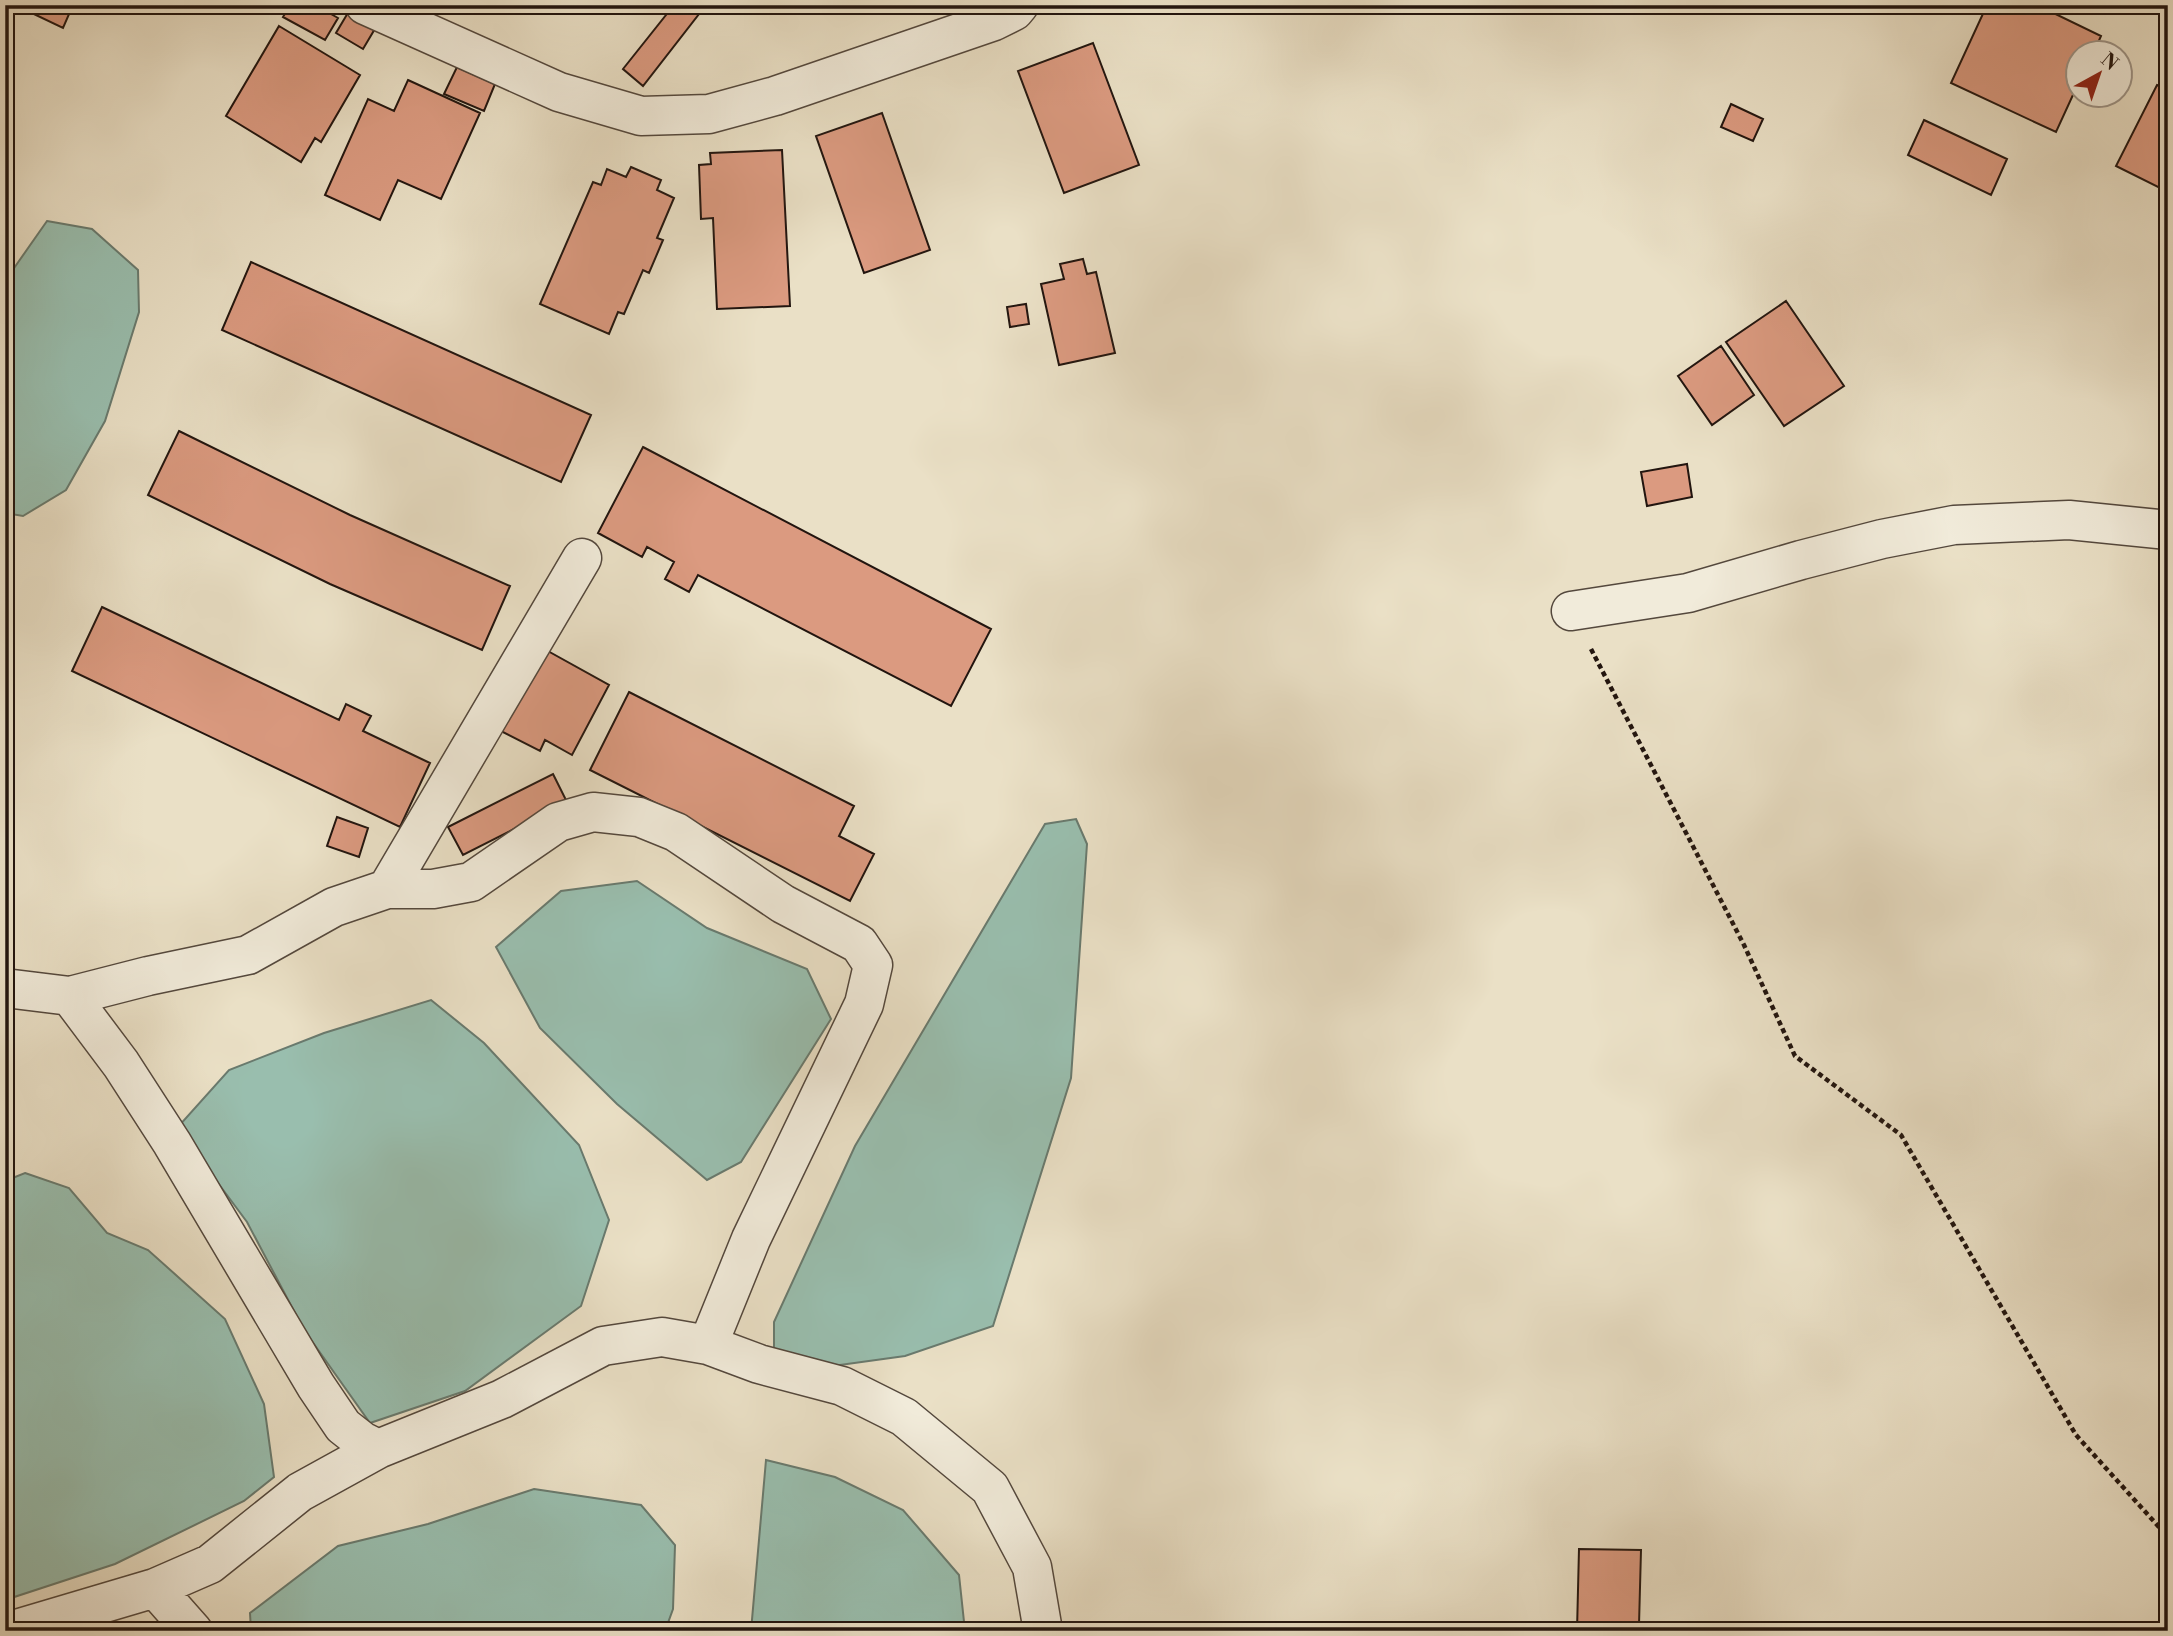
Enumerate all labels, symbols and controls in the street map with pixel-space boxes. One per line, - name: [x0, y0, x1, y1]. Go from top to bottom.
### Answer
- north arrow: [2064, 38, 2134, 108]
- text: N: [2096, 48, 2123, 76]

